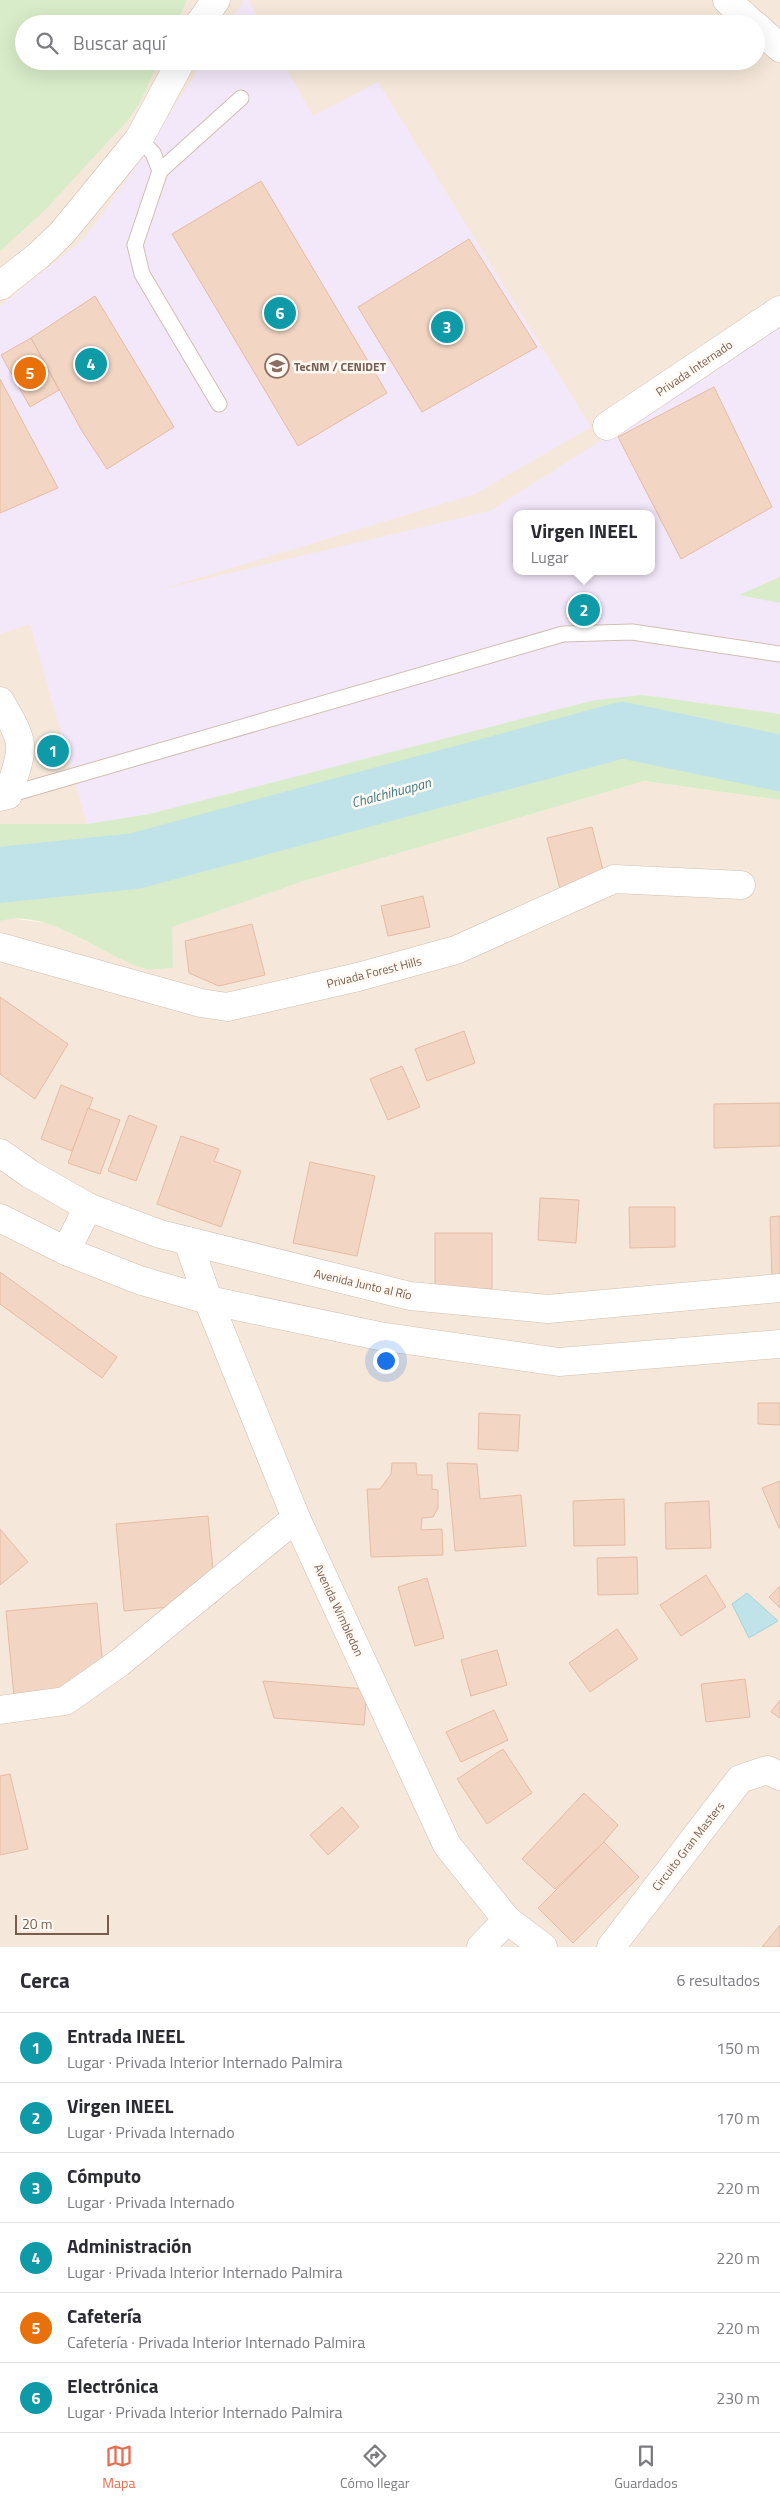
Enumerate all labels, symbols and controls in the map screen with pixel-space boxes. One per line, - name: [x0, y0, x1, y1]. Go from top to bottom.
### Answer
- search box: [15, 15, 765, 70]
- text: Buscar aquí: [73, 28, 166, 57]
- icon: search: [33, 29, 61, 57]
- pin: 6: [264, 294, 296, 332]
- pin: 3: [431, 308, 463, 346]
- street label: Privada Internado: [652, 335, 736, 401]
- pin: 4: [75, 345, 107, 383]
- school or university icon: TecNM / CENIDET: [264, 353, 290, 379]
- pin: 5: [14, 354, 46, 392]
- place label: TecNM / CENIDET: [294, 357, 387, 376]
- popup: [513, 510, 655, 575]
- text: Virgen INEEL: [531, 516, 637, 545]
- text: Lugar: [531, 545, 569, 569]
- pin: 2: [568, 591, 600, 629]
- pin: 1: [37, 732, 69, 770]
- water label: Chalchihuapan: [349, 771, 434, 813]
- street label: Privada Forest Hills: [324, 951, 424, 993]
- street label: Avenida Junto al Río: [312, 1264, 414, 1304]
- your location: [373, 1348, 399, 1374]
- street label: Avenida Wimbledon: [309, 1561, 369, 1659]
- street label: Circuito Gran Masters: [647, 1797, 729, 1895]
- scale bar: [15, 1912, 109, 1935]
- text: 20 m: [22, 1913, 52, 1934]
- text: Cerca: [20, 1964, 70, 1996]
- text: 6 resultados: [676, 1968, 760, 1992]
- text: Entrada INEEL: [67, 2021, 185, 2050]
- text: 1: [32, 2036, 40, 2060]
- text: 150 m: [716, 2036, 760, 2060]
- text: Lugar · Privada Interior Internado Palmira: [67, 2050, 343, 2074]
- text: Virgen INEEL: [67, 2091, 174, 2120]
- text: 2: [32, 2106, 40, 2130]
- text: 170 m: [716, 2106, 760, 2130]
- text: Lugar · Privada Internado: [67, 2120, 235, 2144]
- text: Cómputo: [67, 2161, 141, 2190]
- text: 3: [32, 2176, 40, 2200]
- text: 220 m: [716, 2176, 760, 2200]
- text: Lugar · Privada Internado: [67, 2190, 235, 2214]
- text: Administración: [67, 2231, 192, 2260]
- text: 4: [32, 2246, 40, 2270]
- text: 220 m: [716, 2246, 760, 2270]
- text: Lugar · Privada Interior Internado Palmira: [67, 2260, 343, 2284]
- text: Cafetería: [67, 2301, 142, 2330]
- text: 5: [32, 2316, 40, 2340]
- text: 220 m: [716, 2316, 760, 2340]
- text: Cafetería · Privada Interior Internado Palmira: [67, 2330, 365, 2354]
- text: Electrónica: [67, 2371, 159, 2400]
- text: 6: [32, 2386, 40, 2410]
- text: 230 m: [716, 2386, 760, 2410]
- text: Lugar · Privada Interior Internado Palmira: [67, 2400, 343, 2424]
- tab: Mapa: [102, 2442, 135, 2493]
- tab: Cómo llegar: [340, 2442, 410, 2493]
- tab: Guardados: [614, 2442, 678, 2493]

